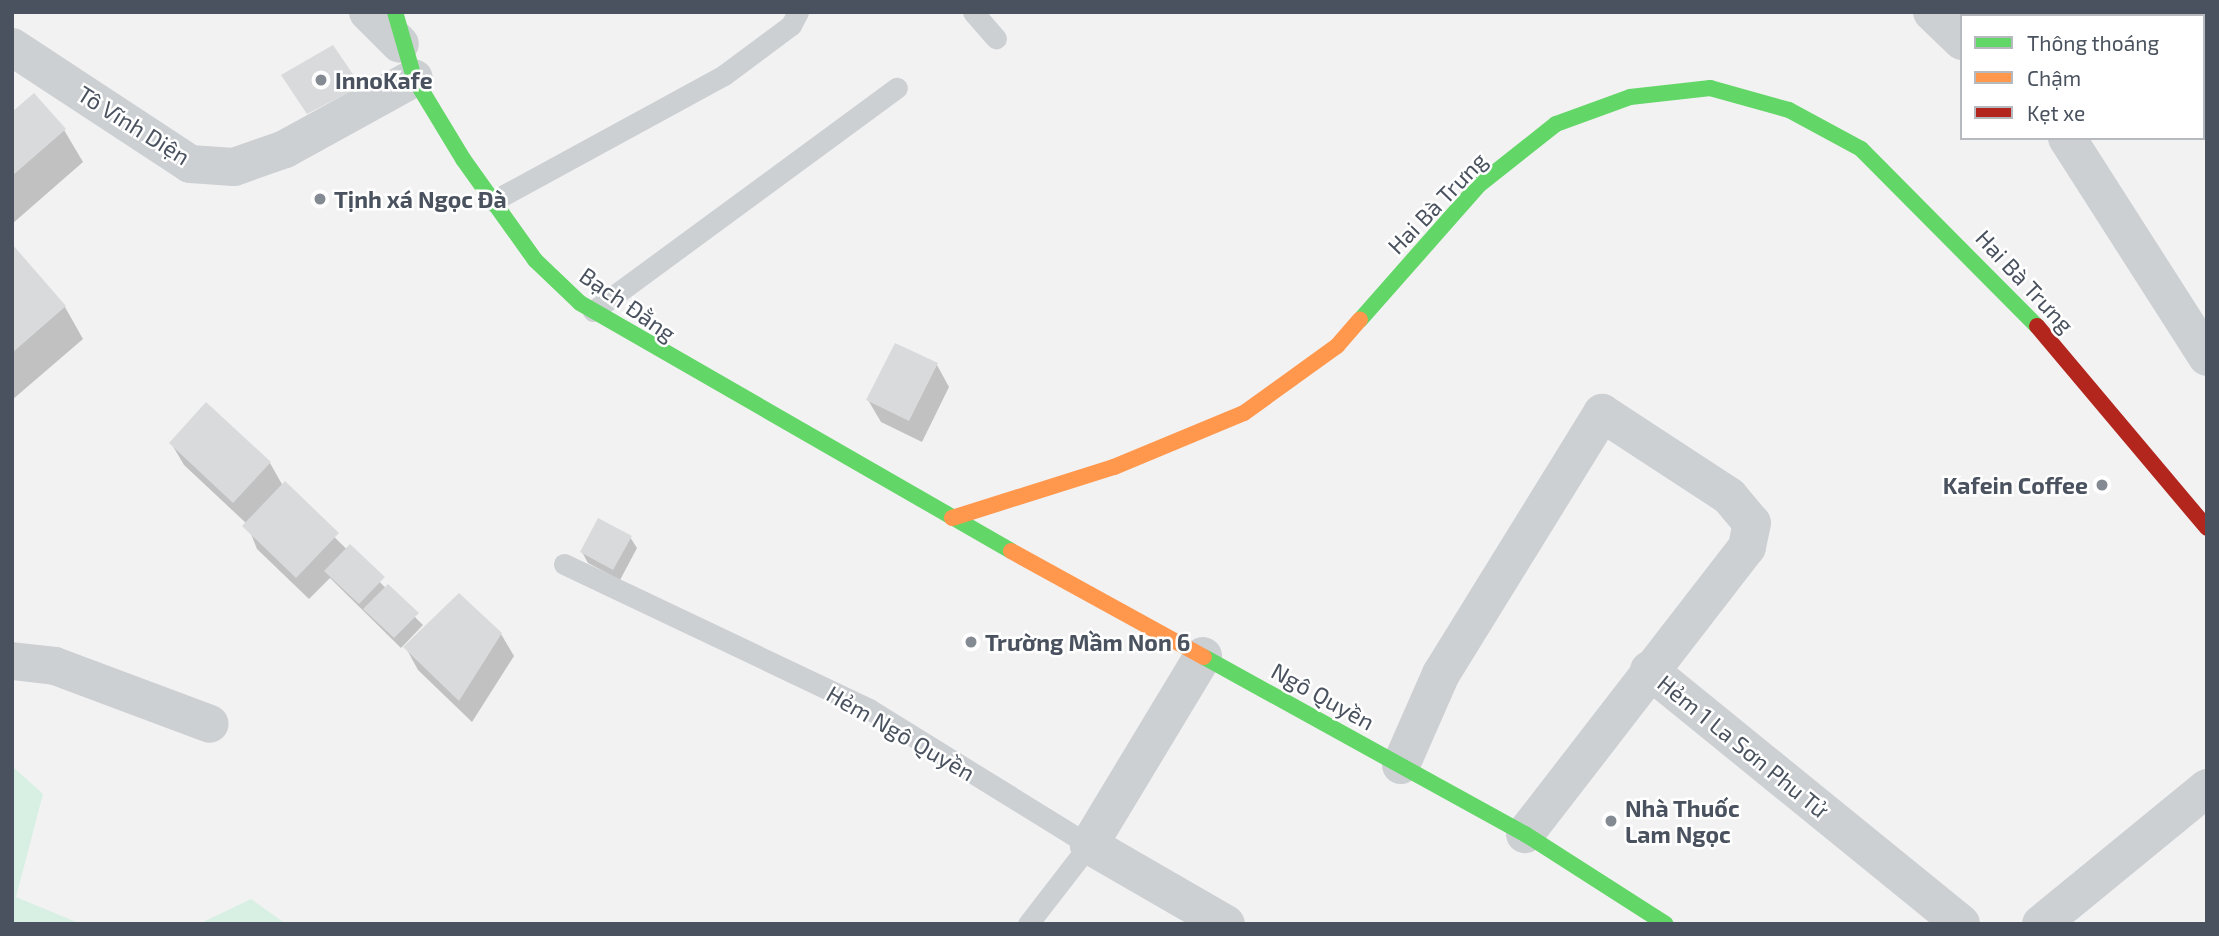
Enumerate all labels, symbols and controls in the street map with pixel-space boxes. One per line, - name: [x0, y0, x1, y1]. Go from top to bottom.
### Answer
- legend: [1960, 14, 2205, 140]
- text: Thông thoáng: [2027, 30, 2159, 55]
- text: Chậm: [2027, 65, 2081, 90]
- place label: InnoKafe: [335, 66, 433, 94]
- marker: InnoKafe: [313, 72, 329, 88]
- street label: Tô Vĩnh Diện: [73, 80, 195, 170]
- text: Kẹt xe: [2027, 100, 2085, 125]
- street label: Hai Bà Trưng: [1382, 146, 1492, 260]
- place label: Tịnh xá Ngọc Đà: [334, 185, 507, 213]
- marker: Tịnh xá Ngọc Đà: [312, 191, 328, 207]
- street label: Hai Bà Trưng: [1970, 224, 2080, 338]
- street label: Bạch Đằng: [575, 261, 681, 347]
- place label: Kafein Coffee: [1943, 471, 2088, 499]
- marker: Kafein Coffee: [2094, 477, 2110, 493]
- place label: Trường Mầm Non 6: [985, 628, 1190, 656]
- marker: Trường Mầm Non 6: [963, 634, 979, 650]
- street label: Ngô Quyền: [1267, 656, 1379, 736]
- street label: Hẻm 1 La Sơn Phu Tử: [1652, 669, 1834, 823]
- street label: Hẻm Ngô Quyền: [822, 679, 980, 787]
- place label: Nhà Thuốc Lam Ngọc: [1625, 794, 1740, 848]
- marker: Nhà Thuốc Lam Ngọc: [1603, 813, 1619, 829]

